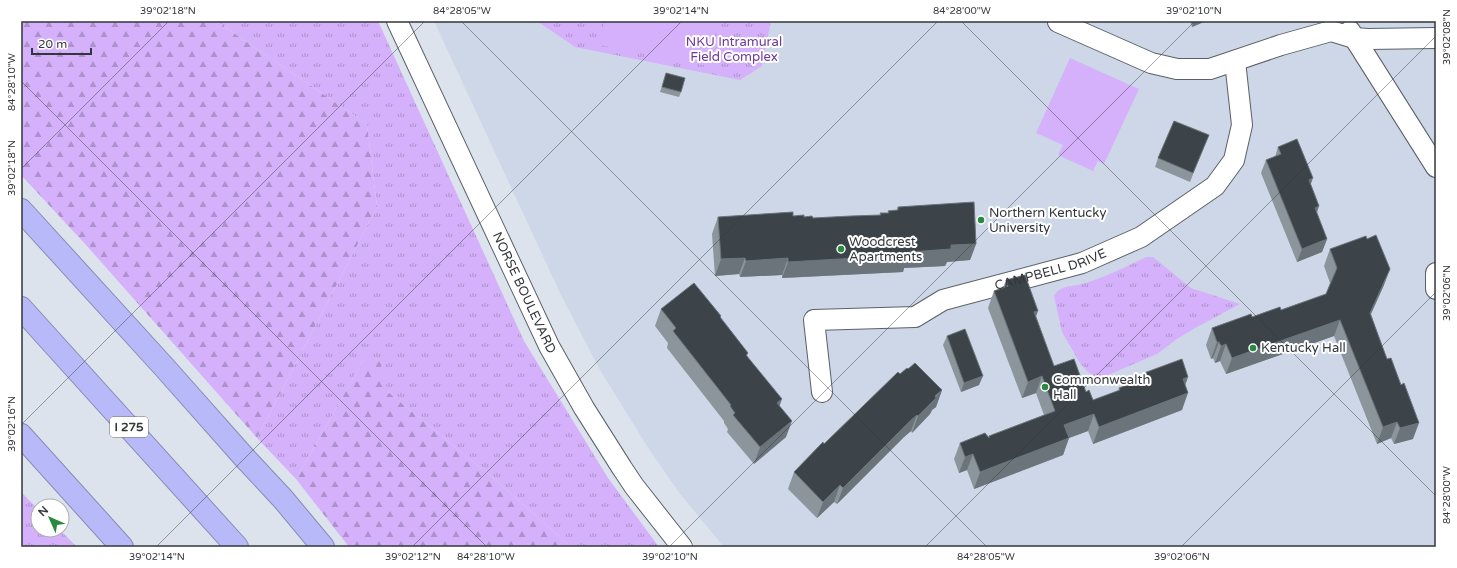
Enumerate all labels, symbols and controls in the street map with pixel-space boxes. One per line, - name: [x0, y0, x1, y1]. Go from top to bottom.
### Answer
- text: 39°02'18"N: [140, 5, 196, 17]
- text: 84°28'05"W: [433, 5, 491, 17]
- text: 39°02'14"N: [653, 5, 709, 17]
- text: 84°28'00"W: [933, 5, 991, 17]
- text: 39°02'10"N: [1166, 5, 1222, 17]
- text: 39°02'08"N: [1441, 9, 1453, 65]
- scale bar: [32, 30, 91, 56]
- park label: NKU Intramural Field Complex: [686, 34, 782, 65]
- text: 20 m: [38, 37, 67, 51]
- text: 84°28'10"W: [6, 53, 18, 111]
- text: 39°02'18"N: [6, 140, 18, 196]
- place label: Northern Kentucky University: [989, 205, 1106, 236]
- marker: Northern Kentucky University: [976, 215, 986, 225]
- street label: NORSE BOULEVARD: [489, 229, 560, 357]
- place label: Woodcrest Apartments: [849, 234, 922, 265]
- marker: Woodcrest Apartments: [836, 244, 846, 254]
- street label: CAMPBELL DRIVE: [993, 245, 1109, 294]
- text: 39°02'06"N: [1441, 265, 1453, 321]
- place label: Kentucky Hall: [1261, 340, 1346, 356]
- marker: Kentucky Hall: [1248, 343, 1258, 353]
- place label: Commonwealth Hall: [1053, 372, 1150, 403]
- marker: Commonwealth Hall: [1040, 382, 1050, 392]
- text: 39°02'16"N: [6, 396, 18, 452]
- road number: I 275: [110, 417, 148, 437]
- text: 84°28'00"W: [1441, 466, 1453, 524]
- north arrow: [30, 498, 70, 538]
- text: N: [36, 504, 51, 519]
- text: 39°02'14"N: [129, 551, 185, 563]
- text: 39°02'12"N: [385, 551, 441, 563]
- text: 84°28'10"W: [457, 551, 515, 563]
- text: 39°02'10"N: [642, 551, 698, 563]
- text: 84°28'05"W: [957, 551, 1015, 563]
- text: 39°02'06"N: [1154, 551, 1210, 563]

